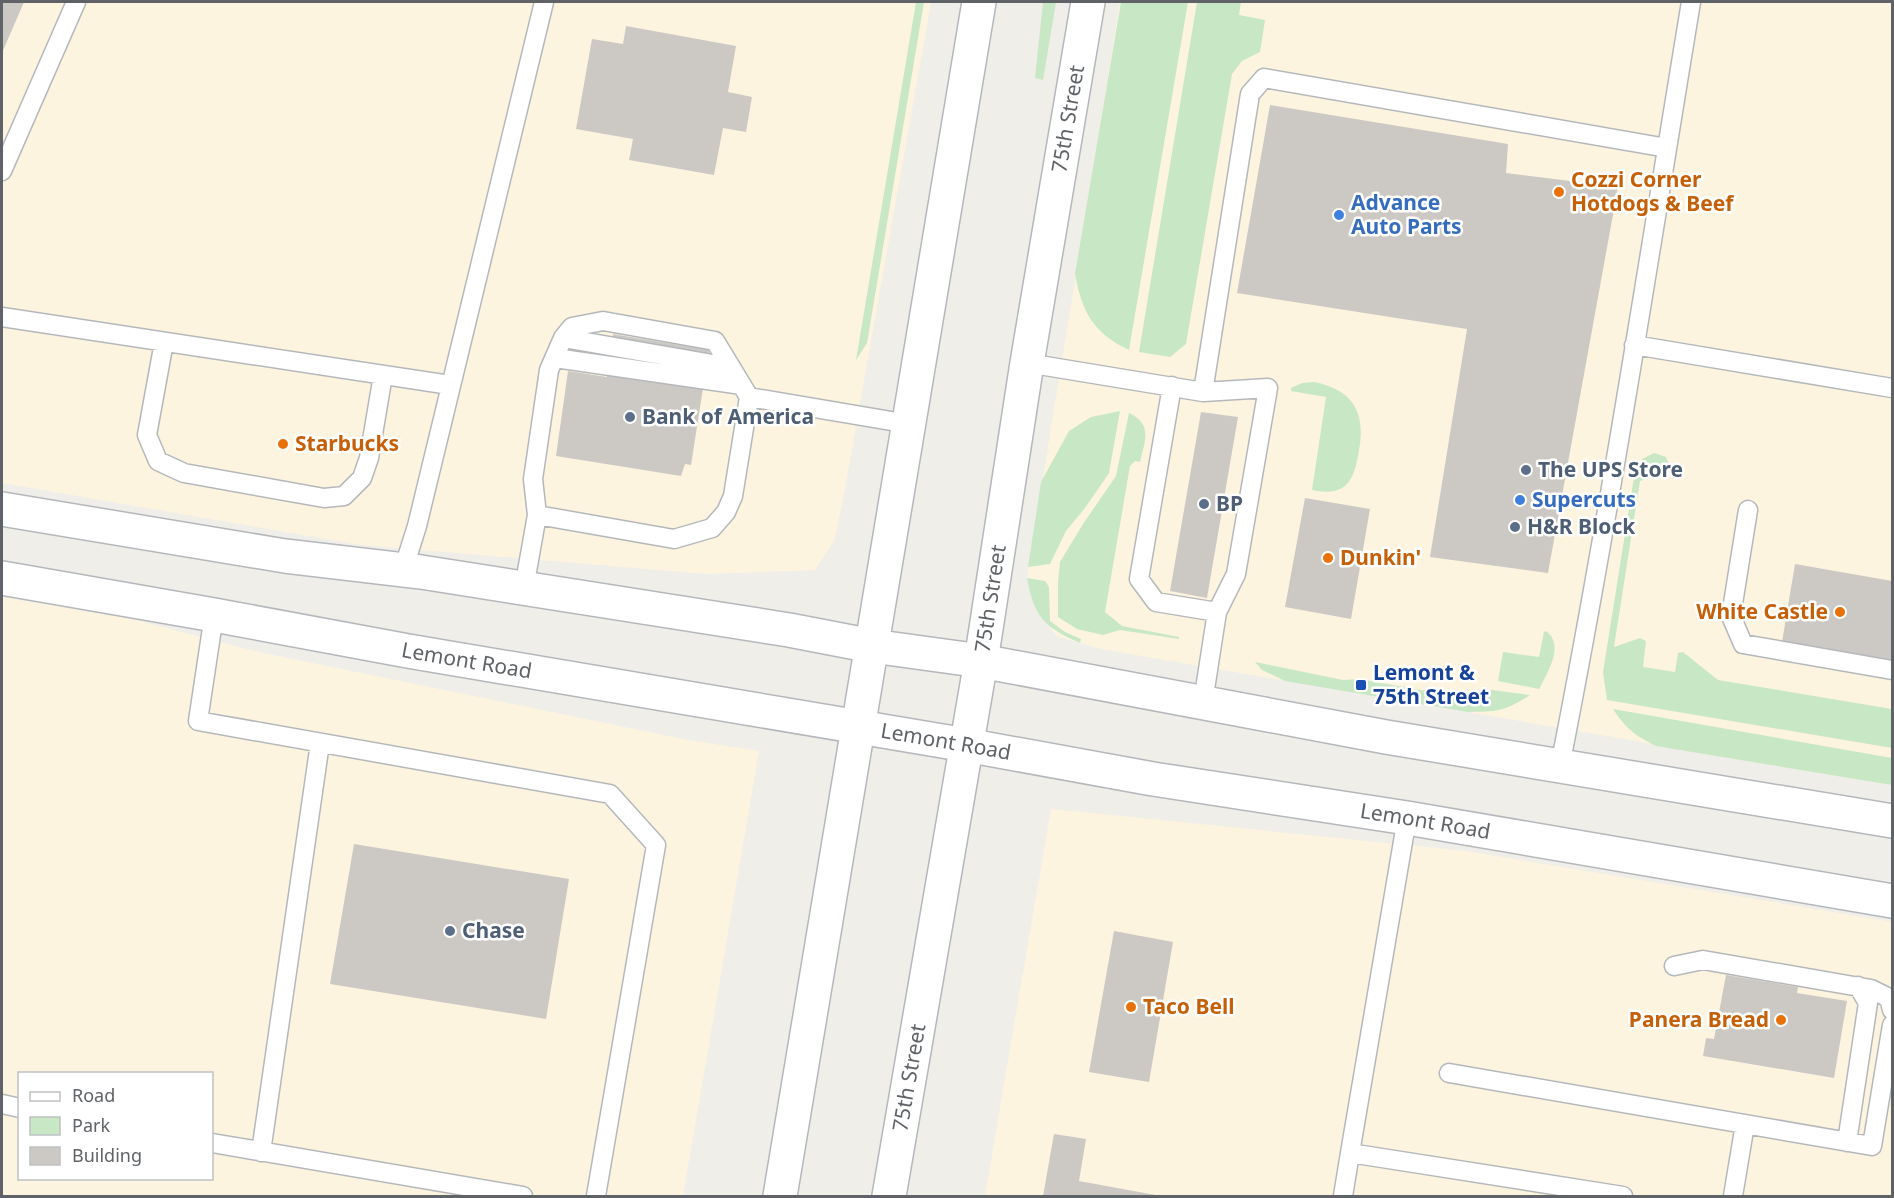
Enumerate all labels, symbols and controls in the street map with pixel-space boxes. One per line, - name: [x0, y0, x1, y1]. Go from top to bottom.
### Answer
- street label: 75th Street: [1044, 62, 1090, 175]
- place label: Cozzi Corner Hotdogs & Beef: [1571, 165, 1735, 217]
- marker: Cozzi Corner Hotdogs & Beef: [1552, 185, 1566, 199]
- place label: Advance Auto Parts: [1351, 188, 1462, 240]
- marker: Advance Auto Parts: [1332, 208, 1346, 222]
- place label: Bank of America: [642, 402, 814, 430]
- marker: Bank of America: [623, 410, 637, 424]
- place label: Starbucks: [295, 429, 399, 457]
- marker: Starbucks: [276, 437, 290, 451]
- place label: The UPS Store: [1538, 455, 1683, 483]
- marker: The UPS Store: [1519, 463, 1533, 477]
- place label: Supercuts: [1532, 485, 1636, 513]
- place label: BP: [1216, 489, 1243, 517]
- marker: Supercuts: [1513, 493, 1527, 507]
- marker: BP: [1197, 497, 1211, 511]
- place label: H&R Block: [1527, 512, 1636, 540]
- marker: H&R Block: [1508, 520, 1522, 534]
- street label: 75th Street: [968, 542, 1012, 654]
- place label: Dunkin': [1340, 543, 1421, 571]
- marker: Dunkin': [1321, 551, 1335, 565]
- place label: White Castle: [1696, 597, 1828, 625]
- marker: White Castle: [1833, 605, 1847, 619]
- street label: Lemont Road: [399, 635, 534, 685]
- place label: Lemont & 75th Street: [1373, 658, 1489, 710]
- marker: Lemont & 75th Street: [1354, 678, 1368, 692]
- street label: Lemont Road: [879, 716, 1013, 766]
- street label: Lemont Road: [1358, 796, 1493, 845]
- place label: Chase: [462, 916, 525, 944]
- marker: Chase: [443, 924, 457, 938]
- place label: Taco Bell: [1143, 992, 1234, 1020]
- marker: Taco Bell: [1124, 1000, 1138, 1014]
- place label: Panera Bread: [1629, 1005, 1769, 1033]
- marker: Panera Bread: [1774, 1013, 1788, 1027]
- street label: 75th Street: [885, 1021, 931, 1134]
- legend: [18, 1072, 213, 1180]
- text: Road: [72, 1083, 115, 1107]
- text: Park: [72, 1113, 110, 1137]
- text: Building: [72, 1143, 142, 1167]

